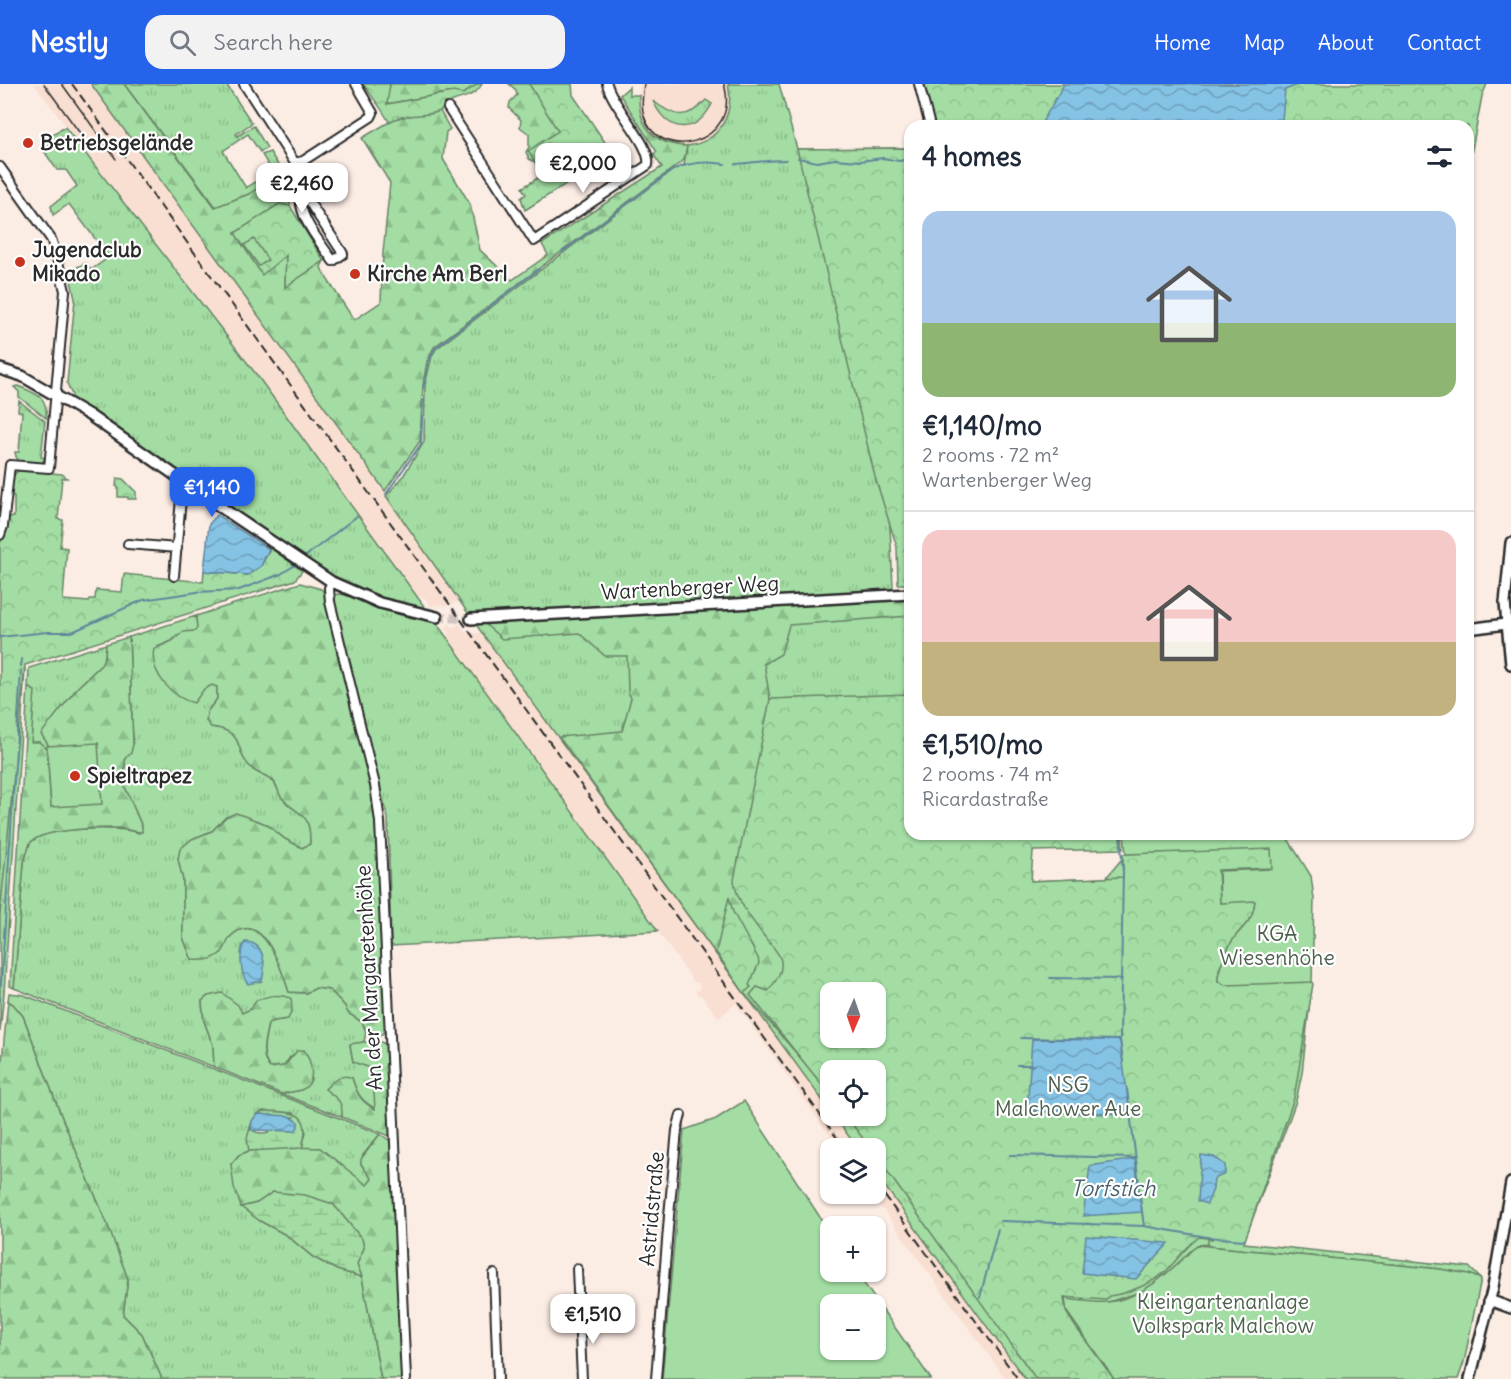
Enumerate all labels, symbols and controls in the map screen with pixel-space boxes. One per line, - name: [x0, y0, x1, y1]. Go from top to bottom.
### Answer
- search box: [145, 15, 565, 69]
- text: Nestly: [30, 24, 109, 60]
- icon: search: [166, 26, 199, 59]
- text: Search here: [214, 28, 333, 56]
- text: Home: [1154, 29, 1211, 56]
- text: Map: [1244, 29, 1285, 56]
- text: About: [1318, 29, 1374, 56]
- text: Contact: [1407, 29, 1481, 56]
- place label: Betriebsgelände: [40, 129, 193, 156]
- marker: Betriebsgelände: [21, 136, 35, 150]
- text: 4 homes: [922, 140, 1021, 173]
- icon: filters: [1423, 140, 1456, 173]
- pin: €2,000: [534, 143, 632, 194]
- text: €2,000: [549, 150, 617, 175]
- pin: €2,460: [253, 163, 351, 214]
- text: €2,460: [270, 170, 334, 195]
- place label: Jugendclub Mikado: [32, 236, 142, 287]
- icon: home: [1135, 250, 1243, 358]
- marker: Jugendclub Mikado: [13, 255, 27, 269]
- place label: Kirche Am Berl: [367, 260, 507, 287]
- marker: Kirche Am Berl: [348, 267, 362, 281]
- text: €1,140/mo: [922, 409, 1042, 442]
- text: 2 rooms · 72 m²: [922, 442, 1059, 467]
- pin: €1,140: [163, 467, 261, 518]
- text: Wartenberger Weg: [922, 467, 1092, 492]
- text: €1,140: [184, 474, 240, 499]
- street label: Wartenberger Weg: [600, 569, 780, 606]
- icon: home: [1135, 569, 1243, 677]
- text: €1,510/mo: [922, 728, 1043, 761]
- text: 2 rooms · 74 m²: [922, 761, 1059, 786]
- place label: Spieltrapez: [87, 762, 192, 789]
- marker: Spieltrapez: [68, 769, 82, 783]
- text: Ricardastraße: [922, 786, 1049, 811]
- street label: An der Margaretenhöhe: [349, 865, 388, 1091]
- park label: KGA Wiesenhöhe: [1219, 920, 1335, 971]
- north arrow: [820, 982, 886, 1048]
- map controls: [820, 982, 886, 1360]
- button: locate: [820, 1060, 886, 1126]
- park label: NSG Malchower Aue: [995, 1071, 1141, 1122]
- button: layers: [820, 1138, 886, 1204]
- street label: Astridstraße: [633, 1150, 670, 1268]
- water label: Torfstich: [1071, 1174, 1157, 1202]
- button: +: [820, 1216, 886, 1282]
- park label: Kleingartenanlage Volkspark Malchow: [1132, 1288, 1314, 1339]
- pin: €1,510: [544, 1294, 642, 1345]
- button: −: [820, 1294, 886, 1360]
- text: €1,510: [564, 1301, 622, 1326]

